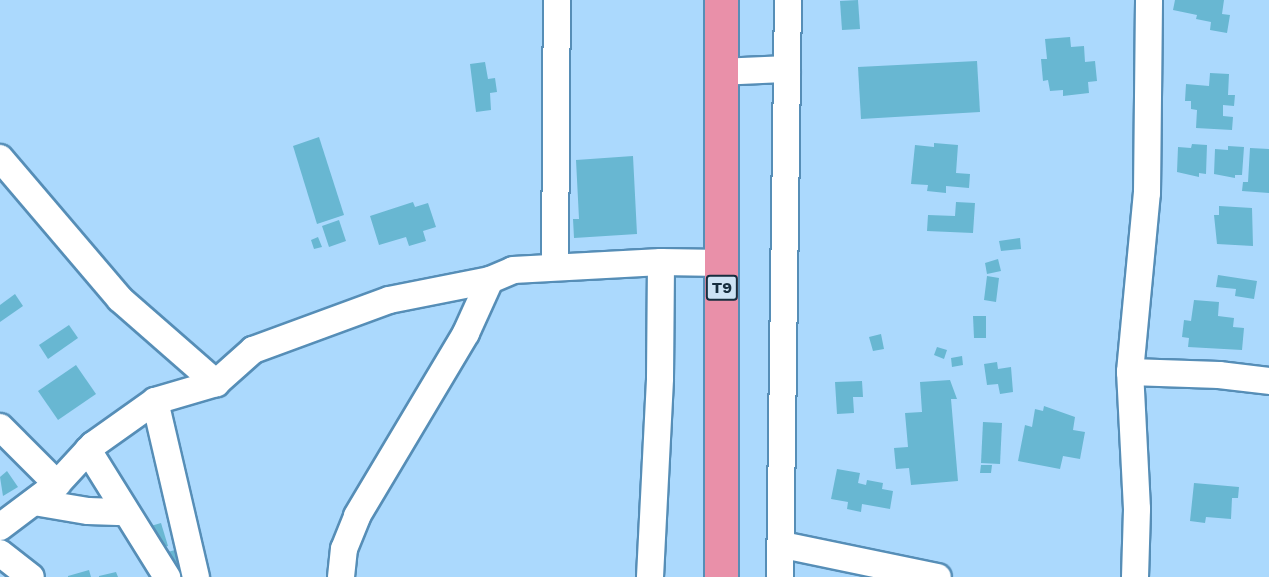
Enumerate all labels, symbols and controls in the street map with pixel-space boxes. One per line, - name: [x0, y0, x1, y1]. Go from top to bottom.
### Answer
- road number: T9: [706, 275, 738, 301]

